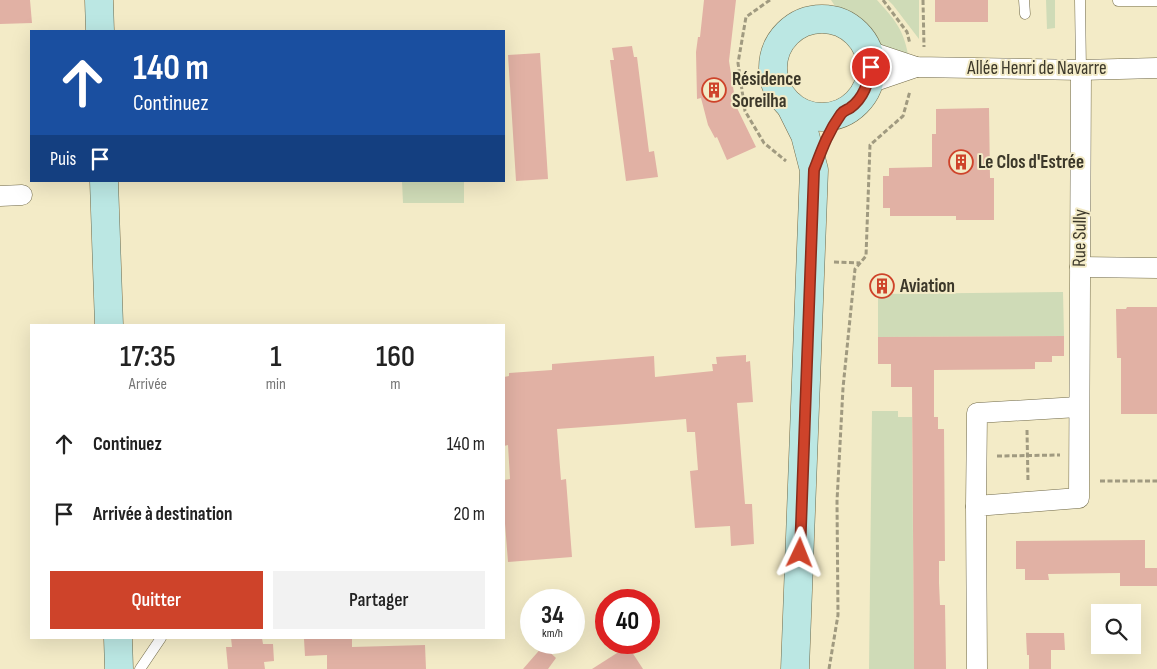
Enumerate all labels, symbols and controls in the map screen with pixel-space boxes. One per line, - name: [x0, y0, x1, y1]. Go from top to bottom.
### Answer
- pin: [850, 46, 892, 88]
- text: 140 m: [133, 47, 209, 90]
- icon: ahead: [50, 50, 115, 115]
- icon: arrive: [857, 53, 885, 81]
- street label: Allée Henri de Navarre: [966, 57, 1107, 80]
- place label: Résidence Soreilha: [732, 68, 801, 113]
- building icon: Résidence Soreilha: [701, 77, 727, 103]
- text: Continuez: [133, 90, 208, 117]
- icon: arrive: [86, 145, 114, 173]
- text: Puis: [50, 148, 76, 171]
- building icon: Le Clos d'Estrée: [948, 149, 974, 175]
- place label: Le Clos d'Estrée: [978, 151, 1084, 174]
- street label: Rue Sully: [1068, 208, 1092, 267]
- building icon: Aviation: [869, 273, 895, 299]
- place label: Aviation: [899, 275, 955, 298]
- text: 17:35: [120, 339, 176, 375]
- text: 1: [270, 339, 281, 375]
- text: 160: [376, 339, 415, 375]
- text: Arrivée: [129, 375, 167, 394]
- text: min: [266, 375, 286, 394]
- text: m: [390, 375, 401, 394]
- icon: ahead: [50, 430, 78, 458]
- text: Continuez: [93, 433, 162, 456]
- text: 140 m: [447, 433, 485, 456]
- icon: arrive: [50, 500, 78, 528]
- text: Arrivée à destination: [93, 503, 233, 526]
- text: 20 m: [453, 503, 485, 526]
- position arrow: [773, 526, 825, 578]
- button: Quitter: [50, 571, 263, 629]
- button: Partager: [273, 571, 485, 629]
- speed limit sign: 40: [595, 589, 660, 654]
- text: 34: [541, 600, 564, 631]
- map controls: [1091, 604, 1141, 654]
- button: search: [1091, 604, 1141, 654]
- text: km/h: [542, 626, 563, 641]

